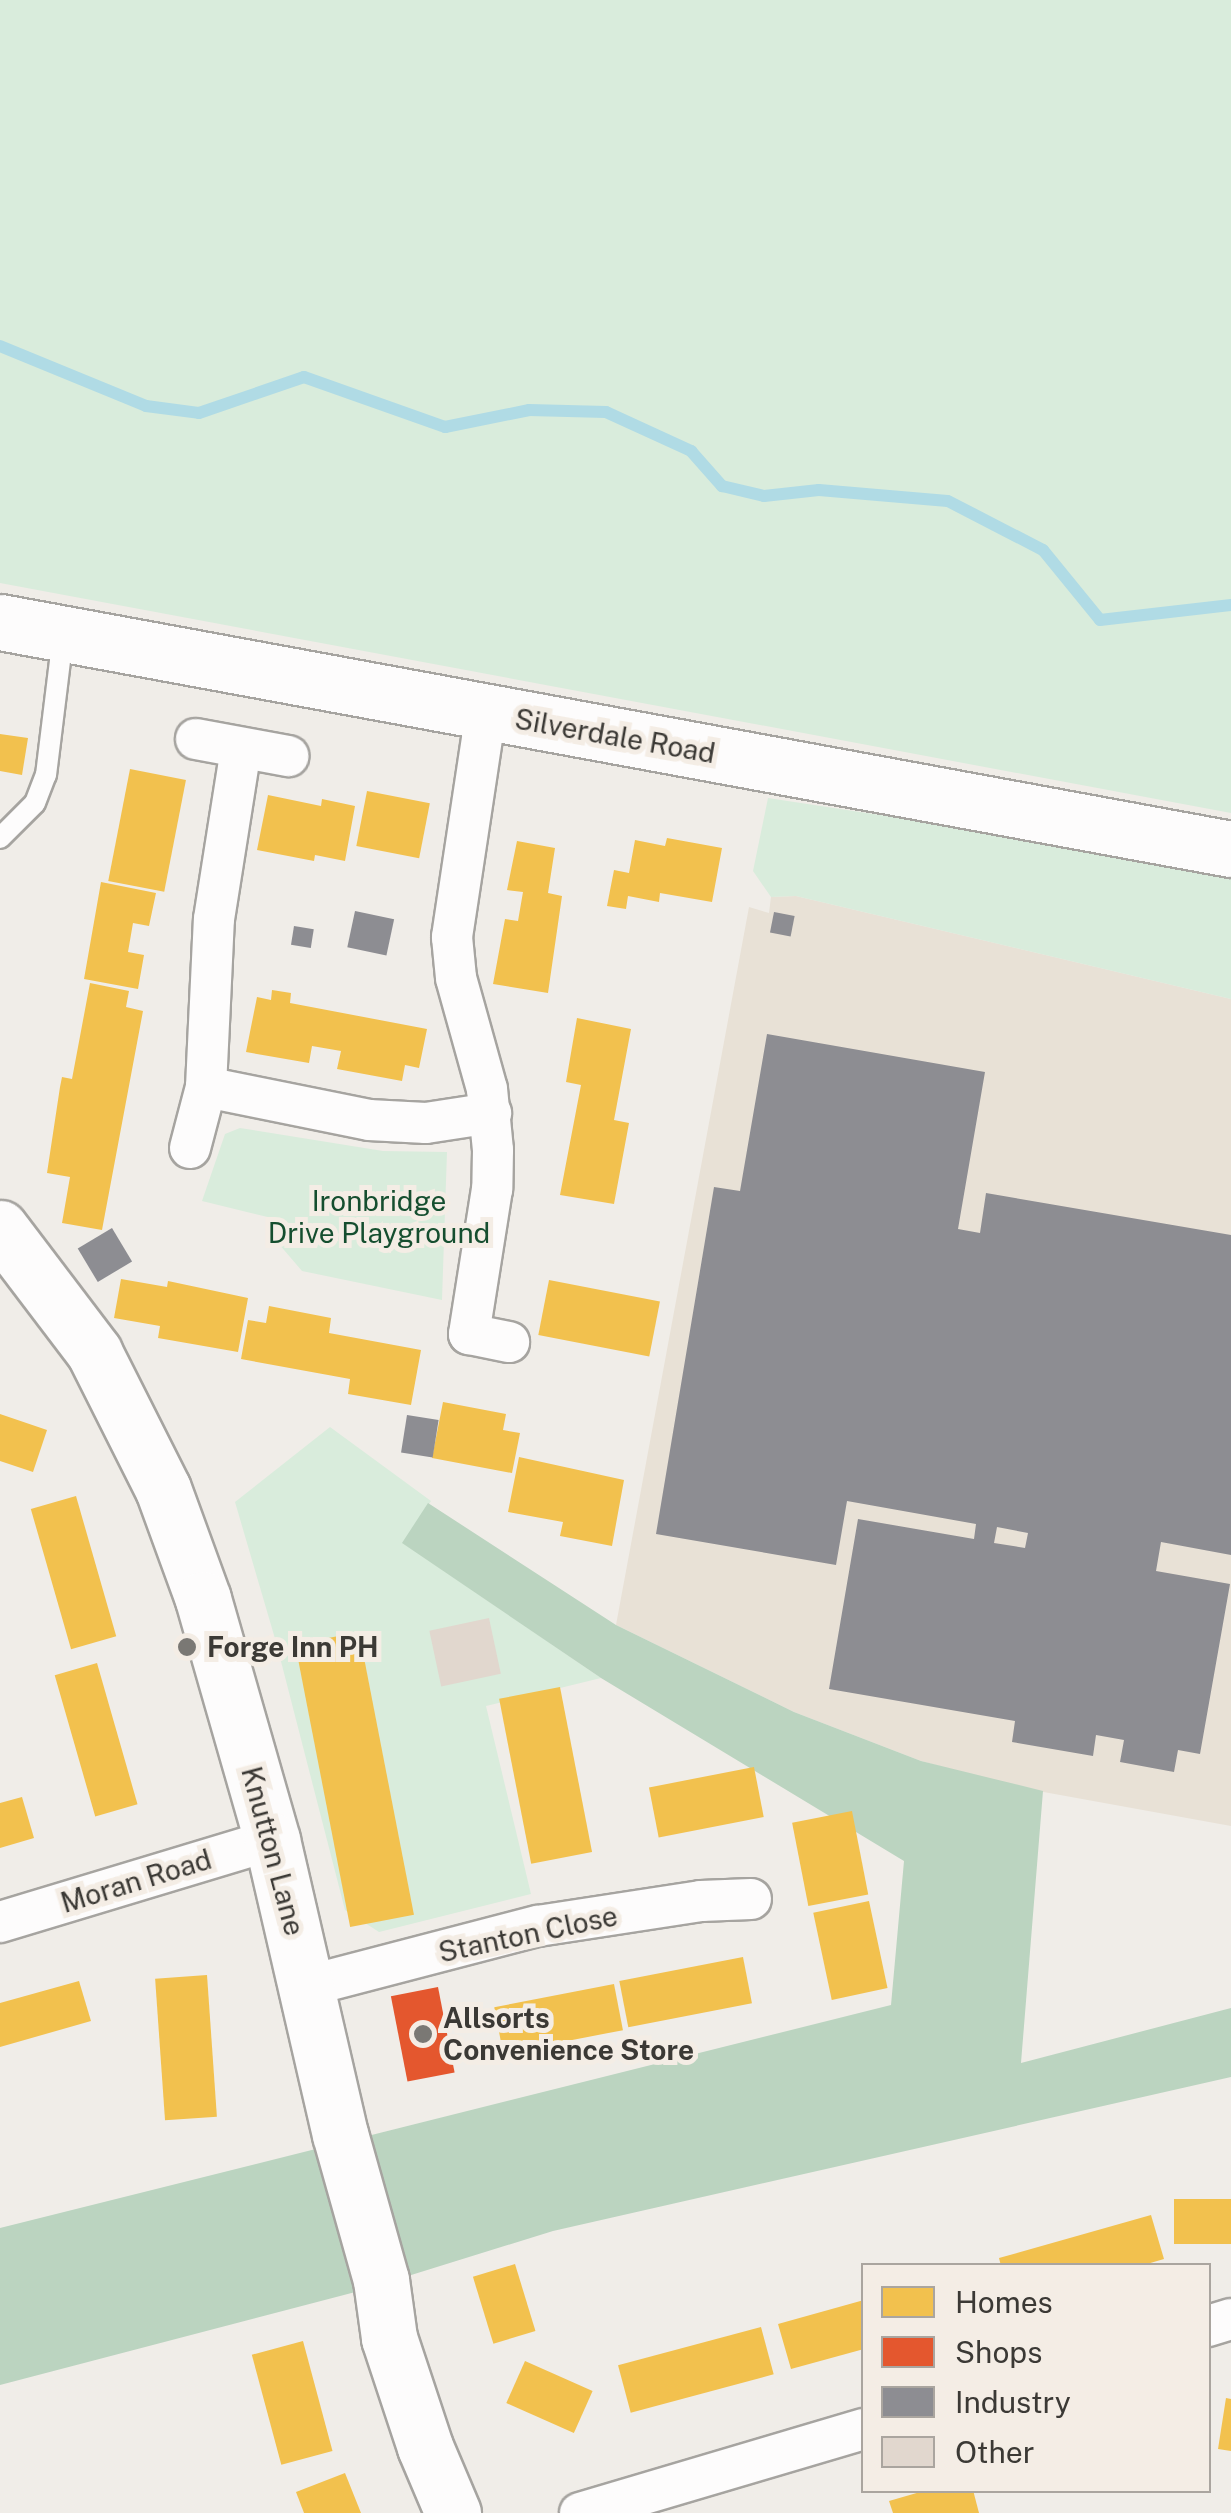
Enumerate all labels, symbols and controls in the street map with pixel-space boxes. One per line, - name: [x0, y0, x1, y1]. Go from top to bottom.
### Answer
- street label: Silverdale Road: [512, 702, 718, 770]
- park label: Ironbridge Drive Playground: [268, 1184, 490, 1250]
- place label: Forge Inn PH: [207, 1630, 379, 1664]
- marker: Forge Inn PH: [176, 1636, 198, 1658]
- street label: Knutton Lane: [234, 1763, 312, 1939]
- street label: Moran Road: [57, 1842, 215, 1920]
- street label: Stanton Close: [435, 1899, 621, 1969]
- place label: Allsorts Convenience Store: [443, 2001, 694, 2067]
- marker: Allsorts Convenience Store: [412, 2023, 434, 2045]
- legend: [861, 2263, 1211, 2493]
- text: Homes: [955, 2284, 1053, 2320]
- text: Shops: [955, 2334, 1042, 2370]
- text: Industry: [955, 2384, 1071, 2420]
- text: Other: [955, 2434, 1035, 2470]

